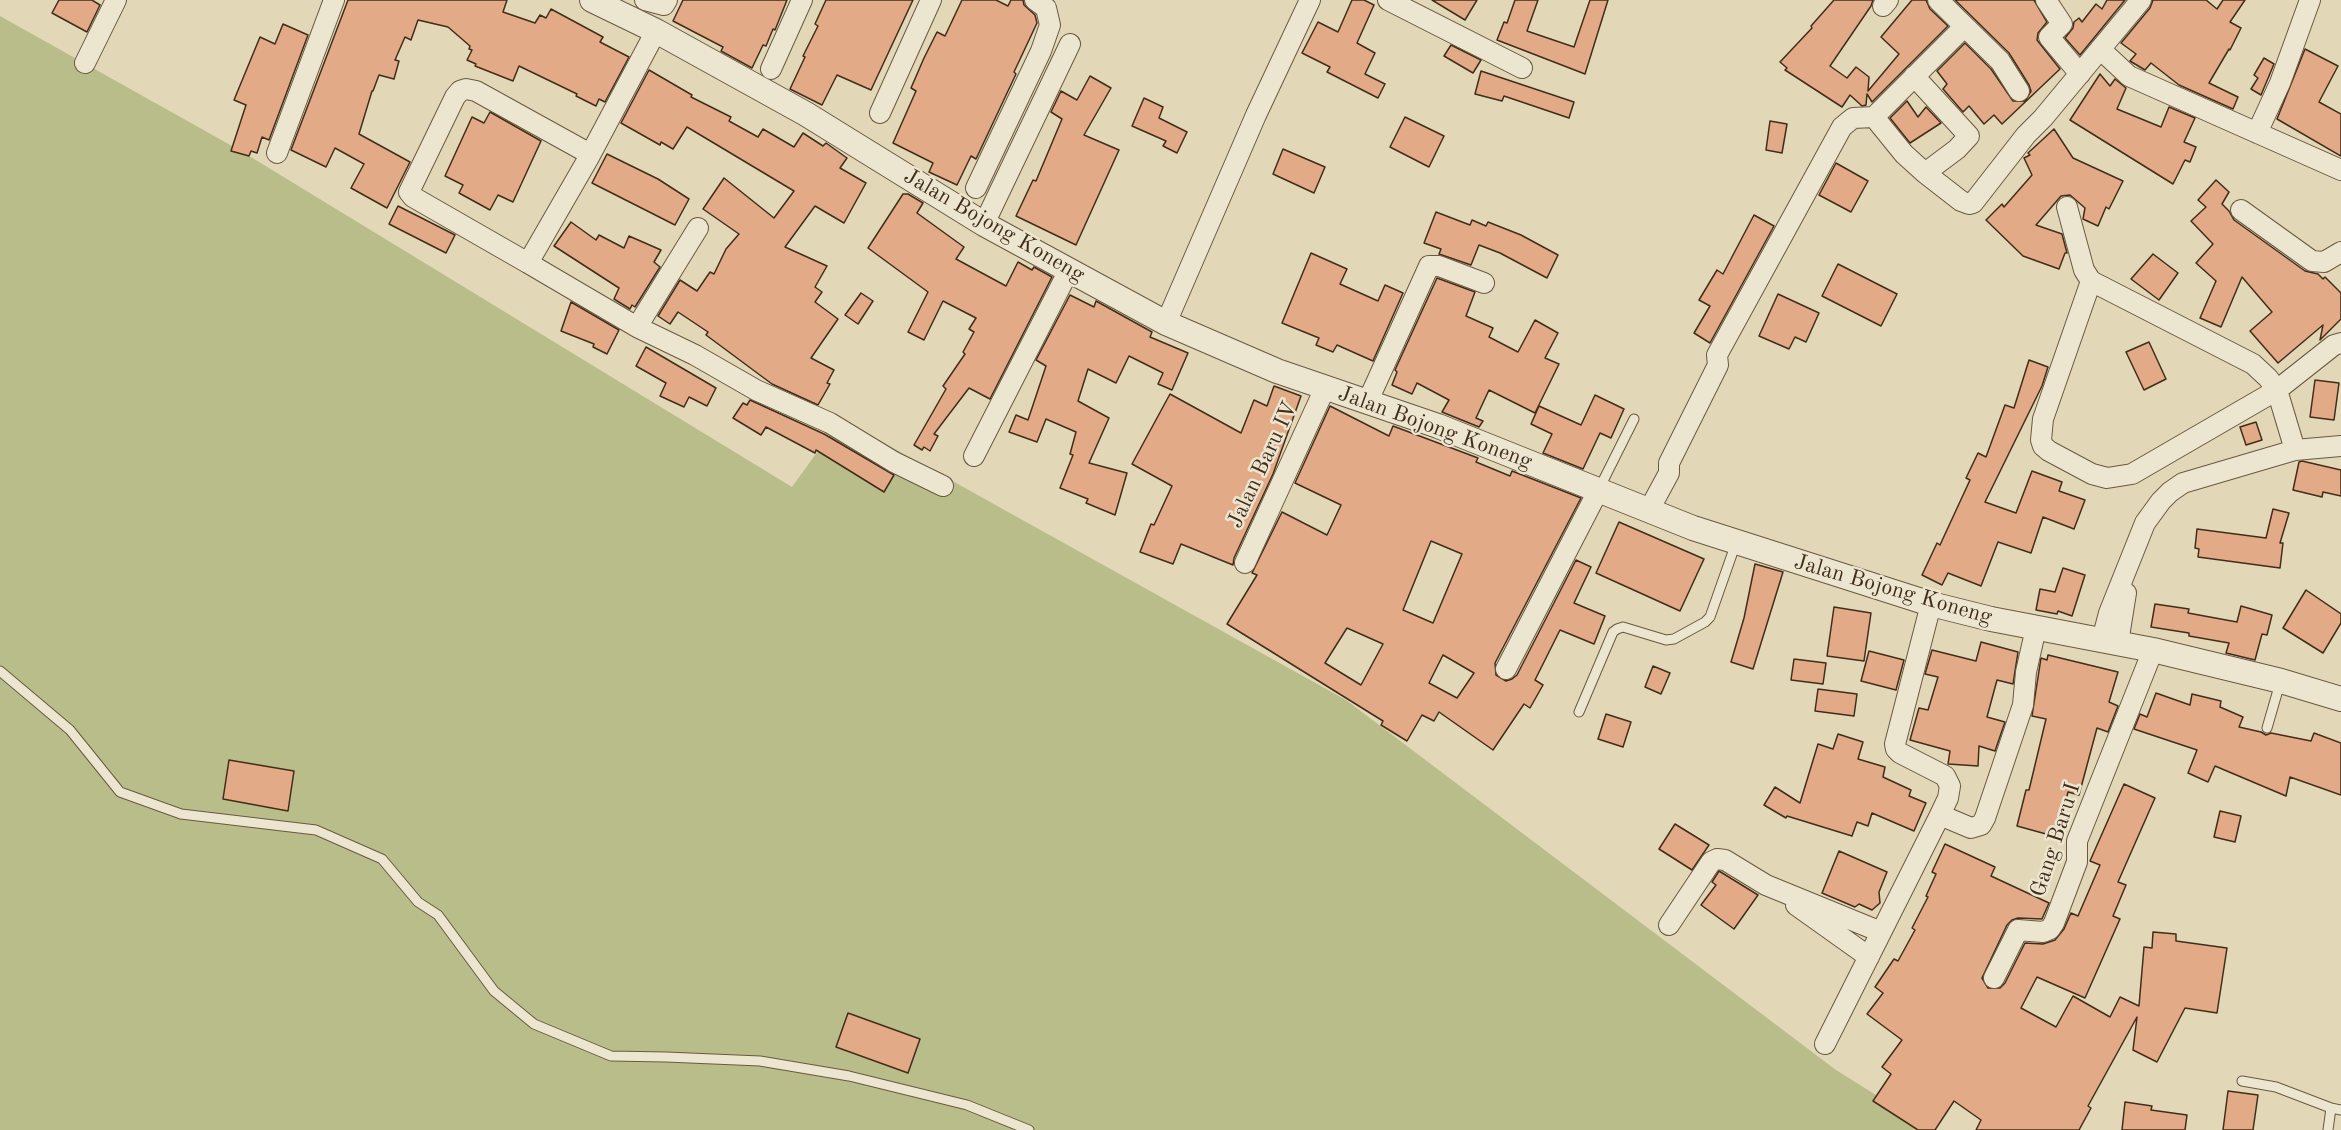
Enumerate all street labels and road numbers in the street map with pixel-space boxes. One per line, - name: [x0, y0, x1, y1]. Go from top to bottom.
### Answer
- street label: Jalan Bojong Koneng: [899, 163, 1089, 289]
- street label: Jalan Bojong Koneng: [1334, 381, 1536, 475]
- street label: Jalan Baru IV: [1222, 398, 1304, 532]
- street label: Jalan Bojong Koneng: [1791, 549, 1995, 631]
- street label: Gang Baru I: [2025, 780, 2087, 900]

